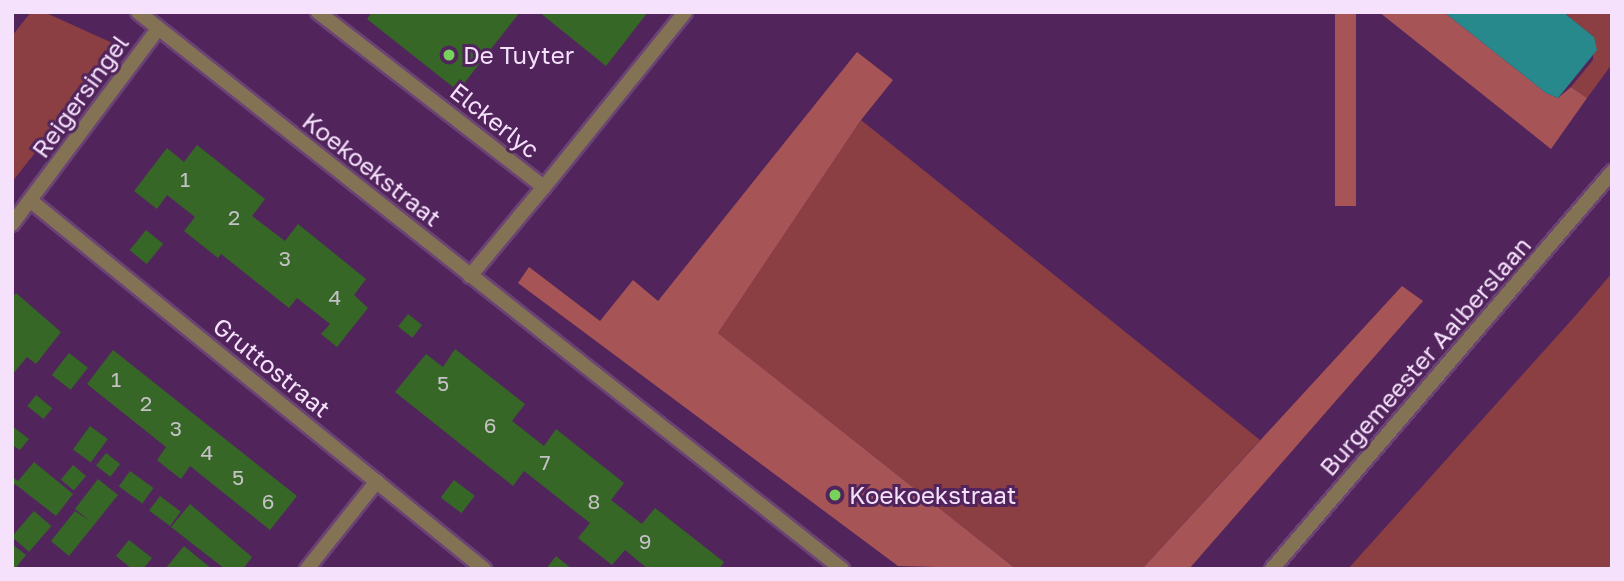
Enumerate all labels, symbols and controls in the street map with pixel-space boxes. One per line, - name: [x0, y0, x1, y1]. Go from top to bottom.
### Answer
- street label: Reigersingel: [26, 29, 134, 163]
- place label: De Tuyter: [463, 41, 574, 69]
- marker: De Tuyter: [441, 47, 457, 63]
- street label: Elckerlyc: [445, 76, 545, 164]
- street label: Koekoekstraat: [297, 106, 447, 232]
- house number: 1: [180, 166, 190, 192]
- house number: 2: [228, 204, 240, 230]
- street label: Burgemeester Aalberslaan: [1314, 231, 1536, 481]
- house number: 3: [279, 245, 291, 271]
- house number: 4: [329, 284, 341, 310]
- street label: Gruttostraat: [208, 311, 336, 423]
- house number: 1: [111, 366, 121, 392]
- house number: 5: [437, 370, 449, 396]
- house number: 2: [140, 390, 152, 416]
- house number: 6: [484, 412, 496, 438]
- house number: 3: [170, 415, 182, 441]
- house number: 4: [201, 439, 213, 465]
- house number: 7: [539, 449, 551, 475]
- house number: 5: [232, 464, 244, 490]
- place label: Koekoekstraat: [849, 481, 1016, 509]
- marker: Koekoekstraat: [827, 487, 843, 503]
- house number: 6: [262, 488, 274, 514]
- house number: 8: [588, 488, 600, 514]
- house number: 9: [639, 528, 651, 554]

